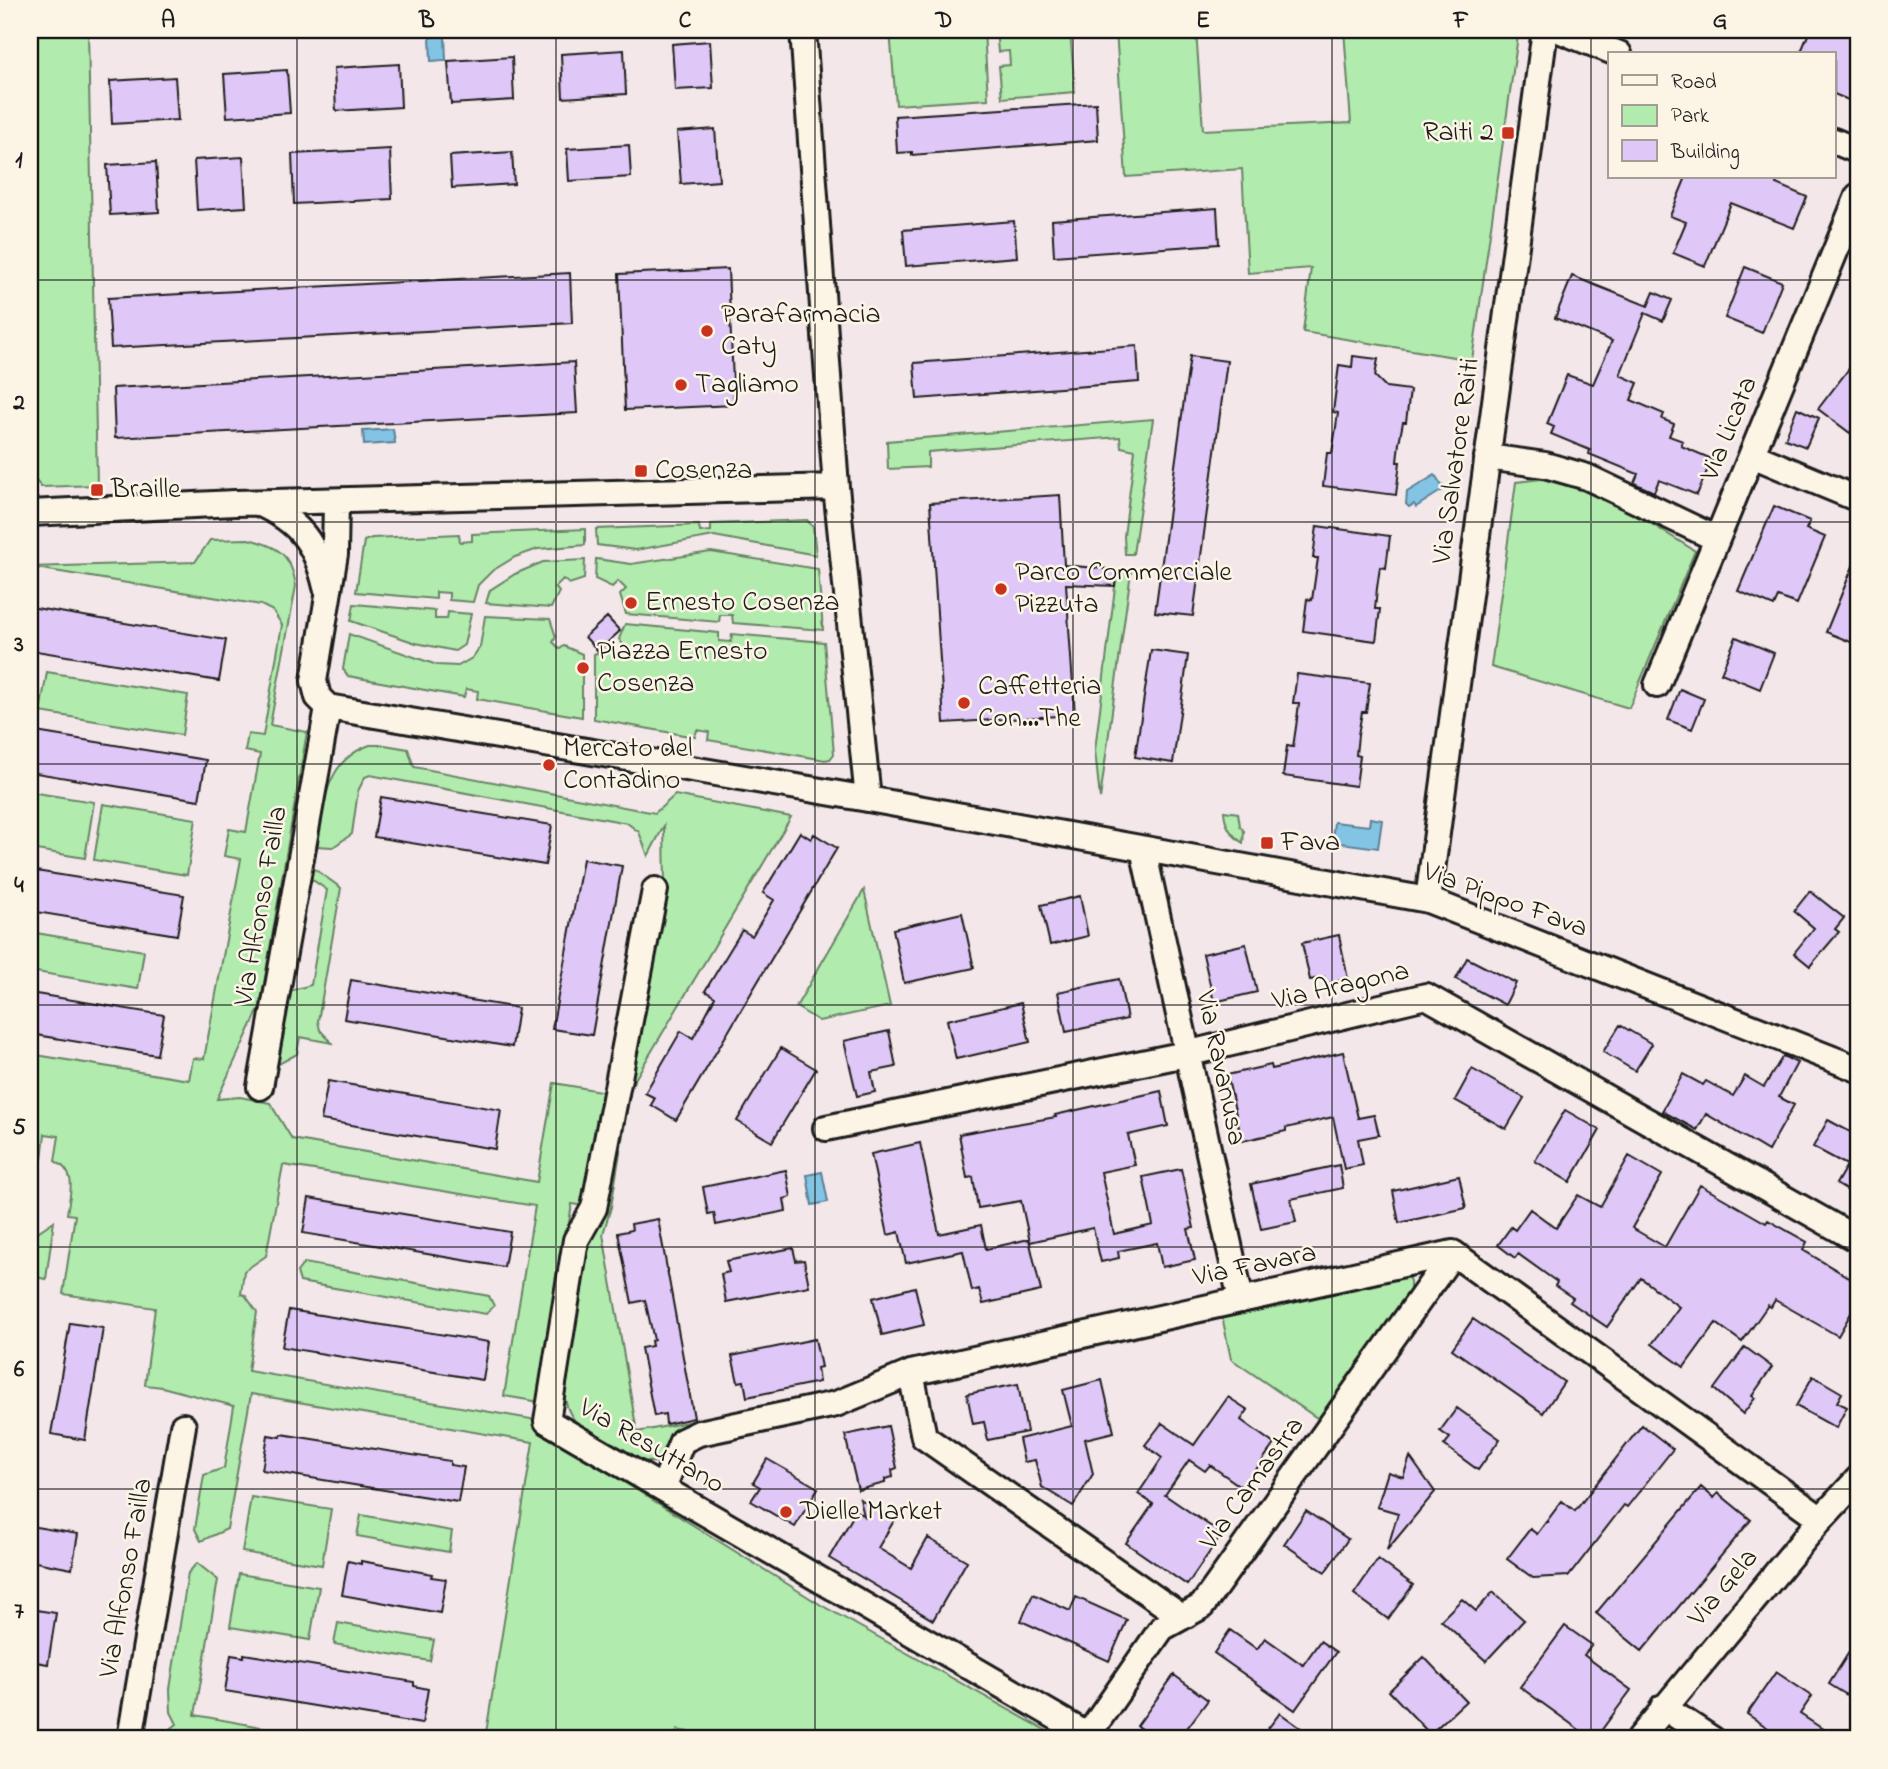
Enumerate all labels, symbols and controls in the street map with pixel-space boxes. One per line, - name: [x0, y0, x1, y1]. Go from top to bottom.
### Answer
- text: A: [161, 5, 175, 38]
- text: B: [418, 5, 435, 38]
- text: C: [679, 5, 692, 38]
- text: D: [935, 5, 952, 38]
- text: E: [1196, 5, 1210, 38]
- text: F: [1453, 5, 1469, 38]
- text: G: [1713, 5, 1727, 38]
- legend: [1608, 52, 1836, 178]
- text: Road: [1671, 68, 1717, 98]
- text: Park: [1671, 102, 1710, 132]
- place label: Raiti 2: [1423, 113, 1494, 154]
- marker: Raiti 2: [1500, 125, 1516, 141]
- text: Building: [1670, 138, 1740, 170]
- text: 1: [15, 145, 23, 178]
- place label: Parafarmacia Caty: [721, 295, 881, 368]
- marker: Parafarmacia Caty: [699, 323, 715, 339]
- street label: Via Salvatore Raiti: [1422, 355, 1492, 568]
- place label: Tagliamo: [695, 365, 799, 406]
- street label: Via Licata: [1690, 371, 1769, 488]
- marker: Tagliamo: [673, 377, 689, 393]
- text: 2: [12, 387, 25, 420]
- place label: Cosenza: [655, 451, 752, 492]
- marker: Cosenza: [633, 463, 649, 479]
- place label: Braille: [110, 470, 181, 511]
- marker: Braille: [89, 482, 105, 498]
- place label: Parco Commerciale Pizzuta: [1015, 553, 1232, 626]
- marker: Parco Commerciale Pizzuta: [993, 581, 1009, 597]
- place label: Ernesto Cosenza: [645, 583, 840, 624]
- marker: Ernesto Cosenza: [623, 595, 639, 611]
- text: 3: [13, 629, 24, 662]
- place label: Piazza Ernesto Cosenza: [597, 632, 768, 705]
- marker: Piazza Ernesto Cosenza: [575, 660, 591, 676]
- place label: Caffetteria Con...The: [978, 667, 1101, 740]
- marker: Caffetteria Con...The: [956, 695, 972, 711]
- place label: Mercato del Contadino: [563, 729, 693, 802]
- marker: Mercato del Contadino: [541, 757, 557, 773]
- street label: Via Alfonso Failla: [224, 803, 300, 1010]
- place label: Fava: [1280, 823, 1340, 864]
- marker: Fava: [1259, 835, 1275, 851]
- street label: Via Pippo Fava: [1416, 852, 1593, 950]
- text: 4: [14, 870, 24, 903]
- street label: Via Aragona: [1268, 951, 1413, 1023]
- street label: Via Ravanusa: [1183, 986, 1256, 1149]
- text: 5: [12, 1112, 26, 1145]
- street label: Via Favara: [1189, 1233, 1320, 1299]
- text: 6: [14, 1354, 25, 1387]
- street label: Via Resuttano: [570, 1388, 731, 1505]
- street label: Via Camastra: [1190, 1409, 1316, 1560]
- street label: Via Alfonso Failla: [89, 1475, 165, 1682]
- place label: Dielle Market: [799, 1492, 942, 1533]
- marker: Dielle Market: [778, 1504, 794, 1520]
- street label: Via Gela: [1678, 1540, 1769, 1637]
- text: 7: [14, 1596, 24, 1629]

